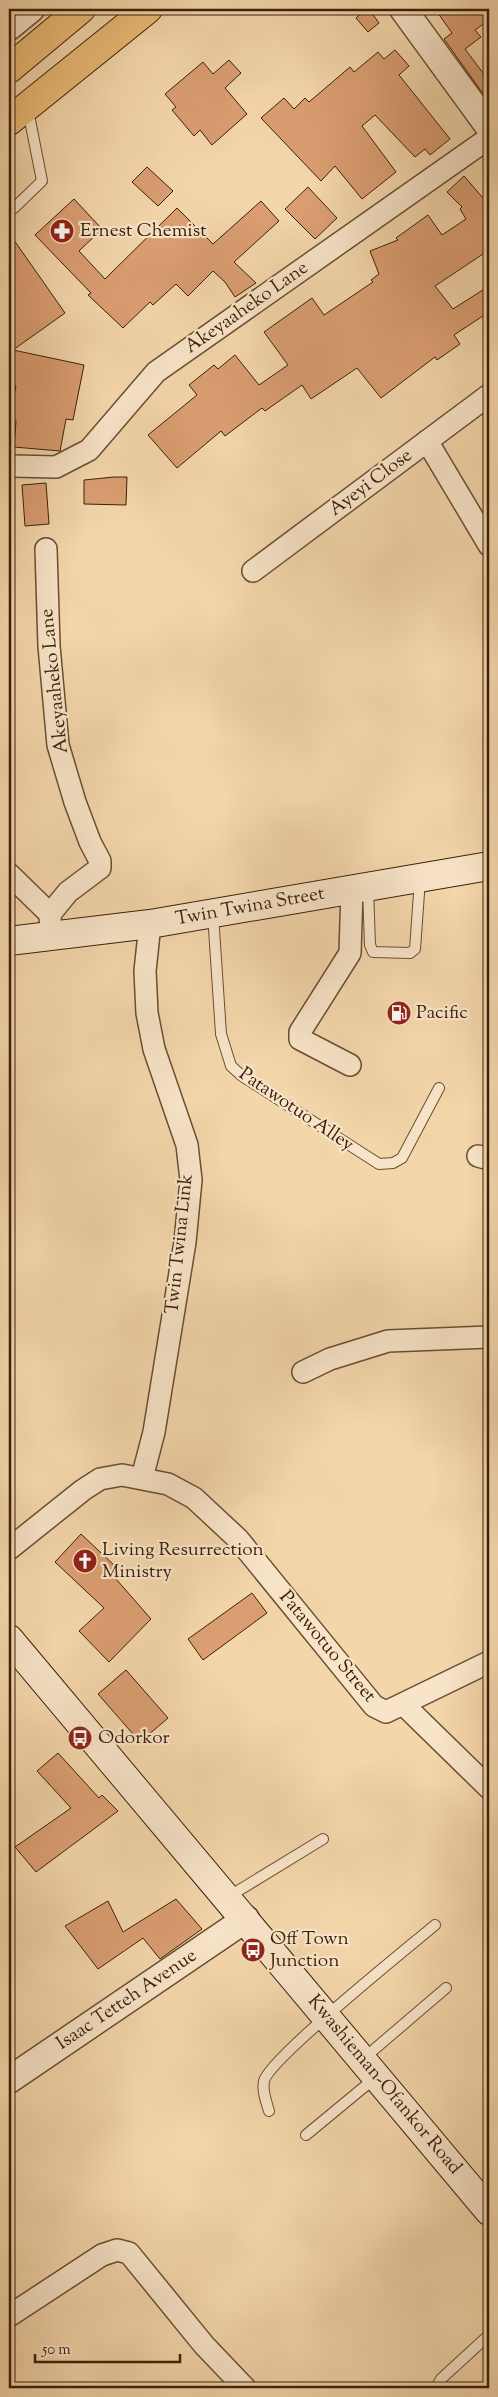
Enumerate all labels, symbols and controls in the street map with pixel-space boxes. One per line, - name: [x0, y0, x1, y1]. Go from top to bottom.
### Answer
- pharmacy icon: Ernest Chemist: [49, 218, 75, 244]
- place label: Ernest Chemist: [80, 218, 207, 245]
- street label: Akeyaaheko Lane: [180, 255, 314, 361]
- street label: Ayeyi Close: [324, 443, 418, 523]
- street label: Akeyaaheko Lane: [34, 607, 76, 755]
- street label: Twin Twina Street: [173, 881, 327, 933]
- fuel station icon: Pacific: [386, 1000, 412, 1026]
- place label: Pacific: [416, 1000, 468, 1027]
- street label: Patawotuo Alley: [233, 1061, 359, 1159]
- street label: Twin Twina Link: [159, 1172, 201, 1315]
- place label: Living Resurrection Ministry: [102, 1537, 264, 1586]
- church icon: Living Resurrection Ministry: [72, 1548, 98, 1574]
- street label: Patawotuo Street: [272, 1585, 382, 1709]
- bus stop icon: Odorkor: [67, 1725, 93, 1751]
- place label: Odorkor: [98, 1725, 170, 1752]
- place label: Off Town Junction: [269, 1926, 349, 1975]
- bus stop icon: Off Town Junction: [240, 1937, 266, 1963]
- street label: Isaac Tetteh Avenue: [51, 1943, 203, 2057]
- street label: Kwashieman-Ofankor Road: [301, 1989, 468, 2181]
- scale bar: [35, 2332, 180, 2364]
- text: 50 m: [41, 2340, 71, 2361]

